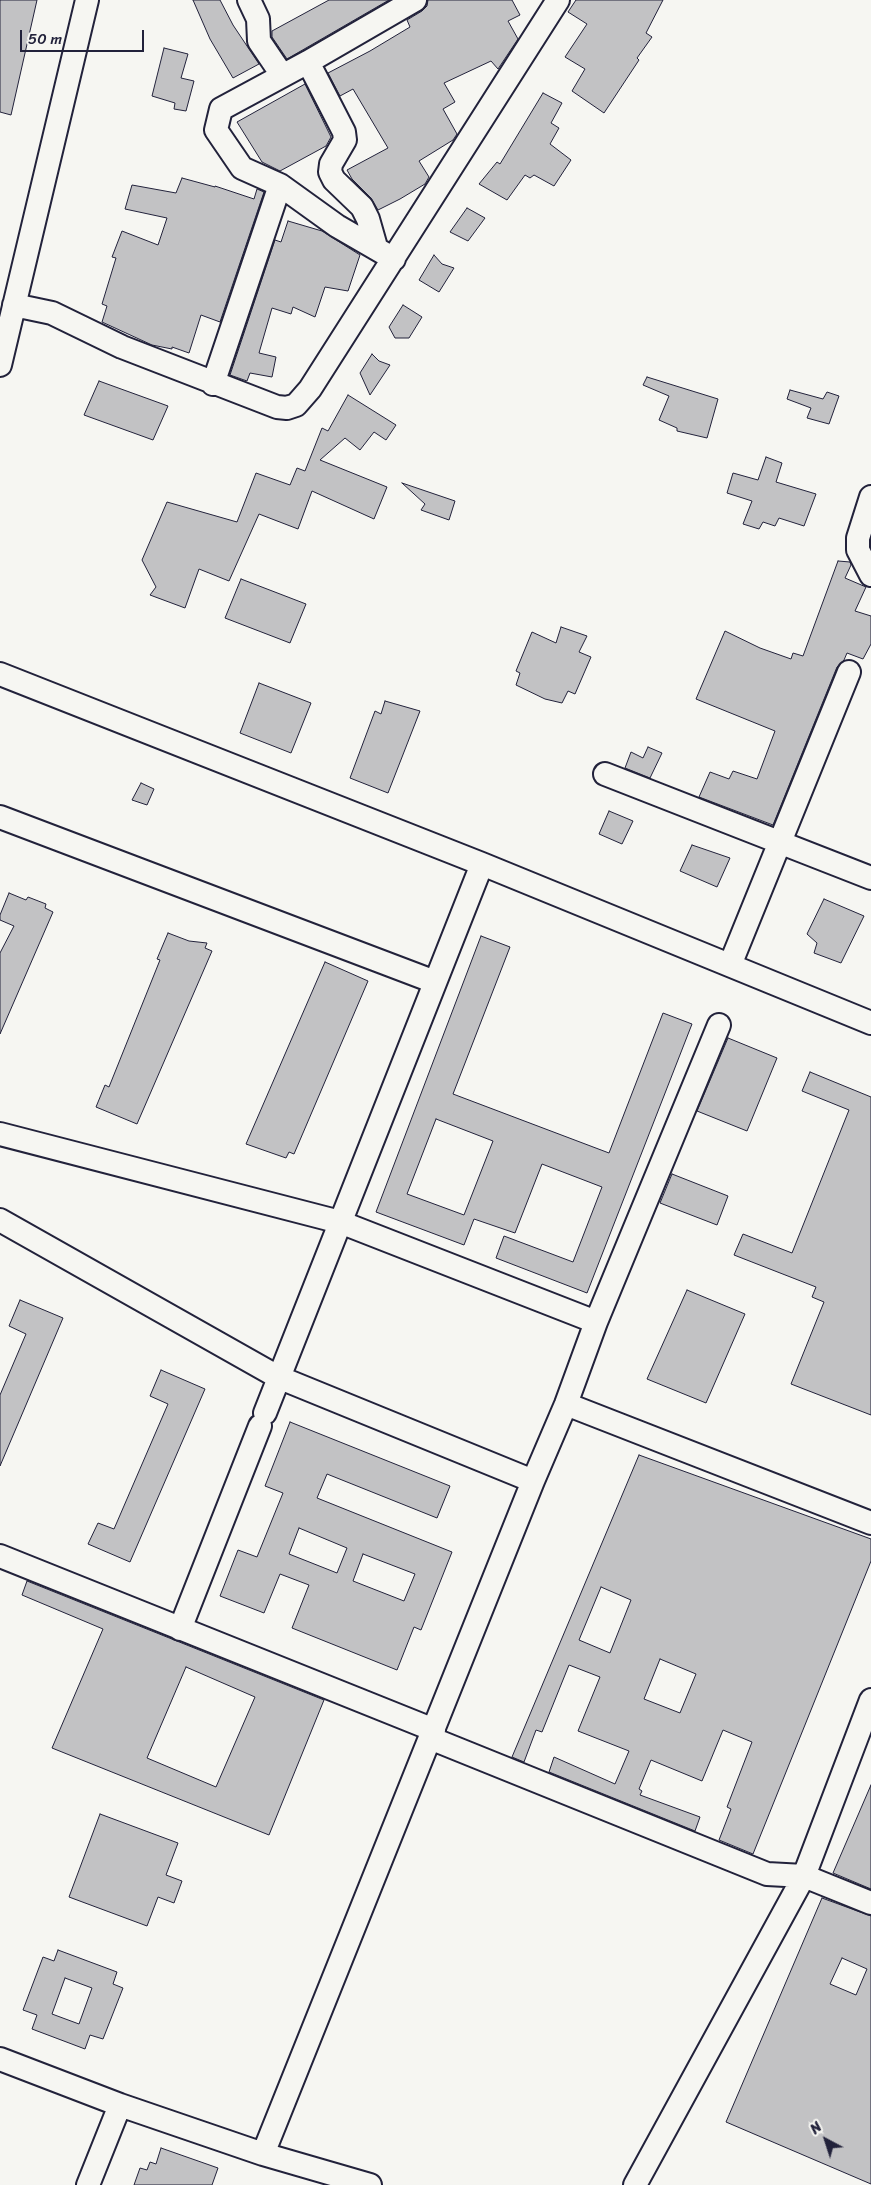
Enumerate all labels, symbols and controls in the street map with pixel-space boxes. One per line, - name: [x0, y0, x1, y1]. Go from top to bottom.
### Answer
- scale bar: [22, 20, 146, 52]
- text: 50 m: [28, 26, 62, 52]
- north arrow: [801, 2115, 851, 2165]
- text: N: [804, 2115, 828, 2141]

